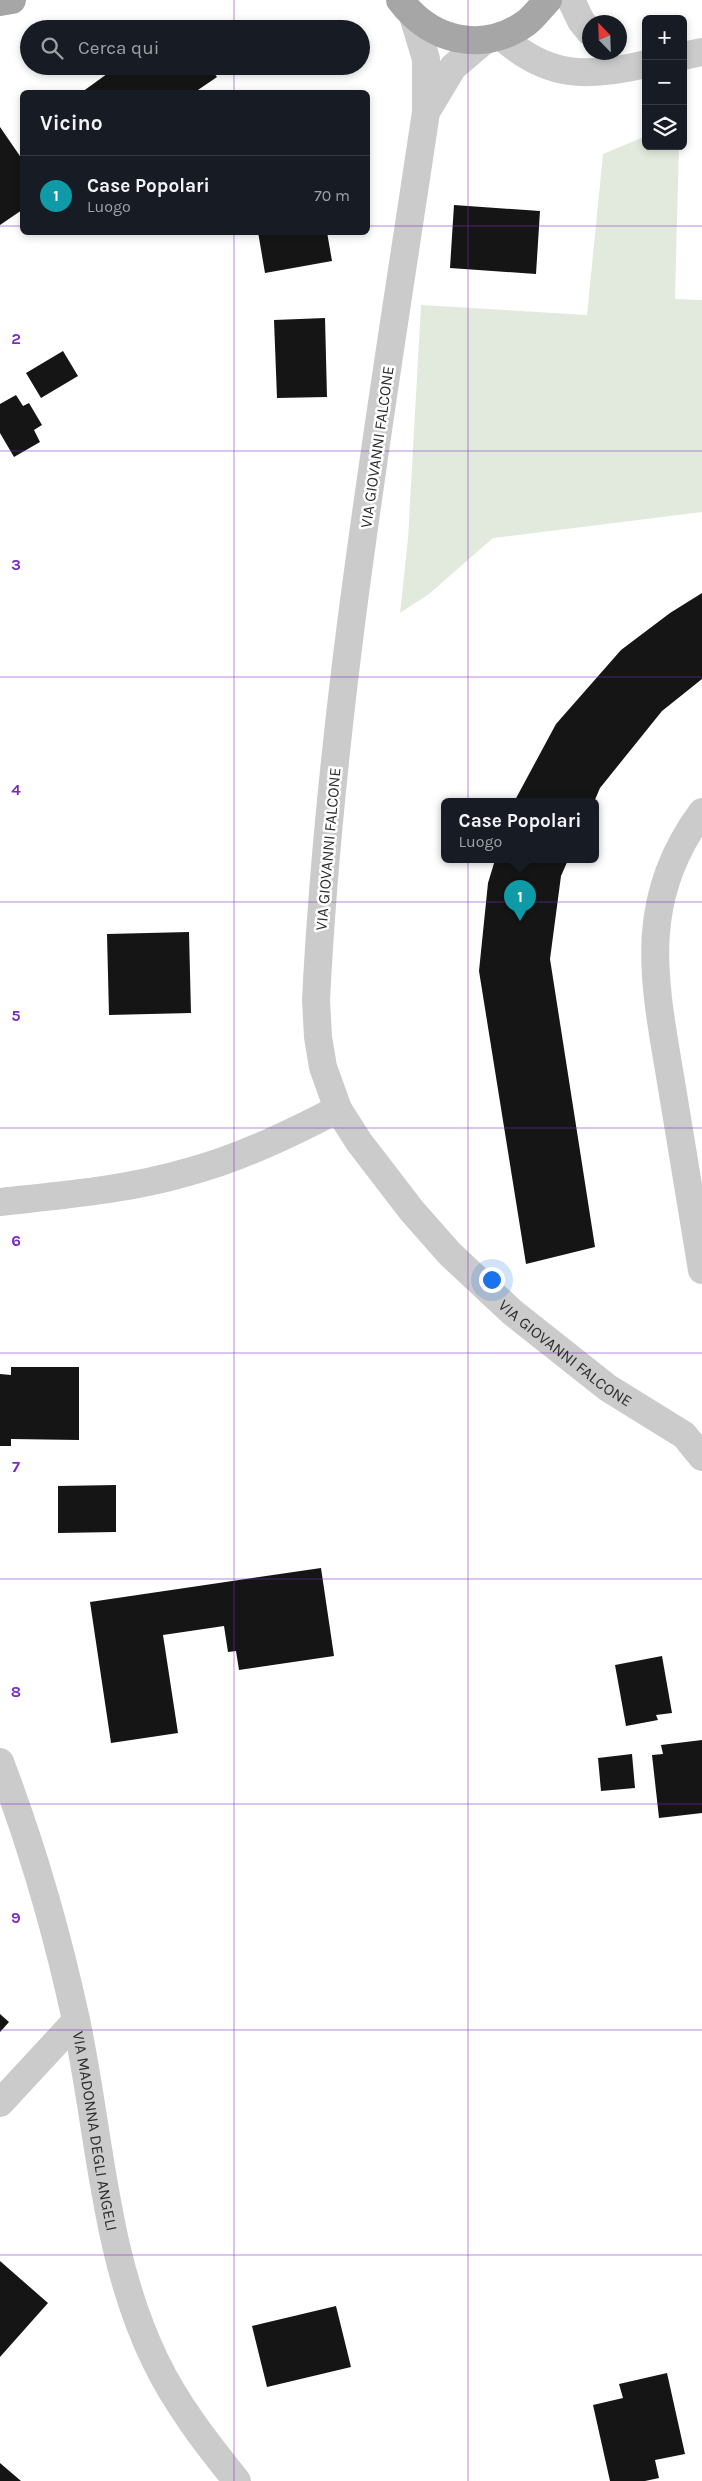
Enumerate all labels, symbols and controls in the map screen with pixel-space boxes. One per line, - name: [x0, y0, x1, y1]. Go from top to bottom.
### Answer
- north arrow: [582, 15, 627, 60]
- map controls: [642, 15, 687, 150]
- button: +: [642, 15, 687, 60]
- search box: [20, 20, 370, 75]
- icon: search: [38, 34, 66, 62]
- text: Cerca qui: [78, 37, 159, 59]
- button: −: [642, 60, 687, 105]
- button: layers: [642, 105, 687, 150]
- text: Vicino: [40, 111, 103, 135]
- text: Case Popolari: [87, 175, 210, 197]
- text: 1: [53, 186, 59, 205]
- text: 70 m: [314, 186, 350, 205]
- text: Luogo: [87, 197, 131, 216]
- text: 2: [11, 329, 21, 348]
- street label: VIA GIOVANNI FALCONE: [356, 365, 398, 529]
- text: 3: [11, 555, 21, 574]
- street label: VIA GIOVANNI FALCONE: [311, 767, 345, 931]
- text: 4: [11, 780, 21, 799]
- popup: [441, 798, 599, 863]
- text: Case Popolari: [459, 810, 581, 832]
- text: Luogo: [459, 832, 502, 851]
- pin: 1: [504, 880, 536, 921]
- text: 5: [11, 1006, 21, 1025]
- text: 6: [11, 1231, 21, 1250]
- your location: [479, 1267, 505, 1293]
- street label: VIA GIOVANNI FALCONE: [495, 1295, 636, 1410]
- text: 7: [12, 1457, 20, 1476]
- text: 8: [11, 1682, 21, 1701]
- text: 9: [11, 1908, 21, 1927]
- street label: VIA MADONNA DEGLI ANGELI: [69, 2030, 122, 2233]

